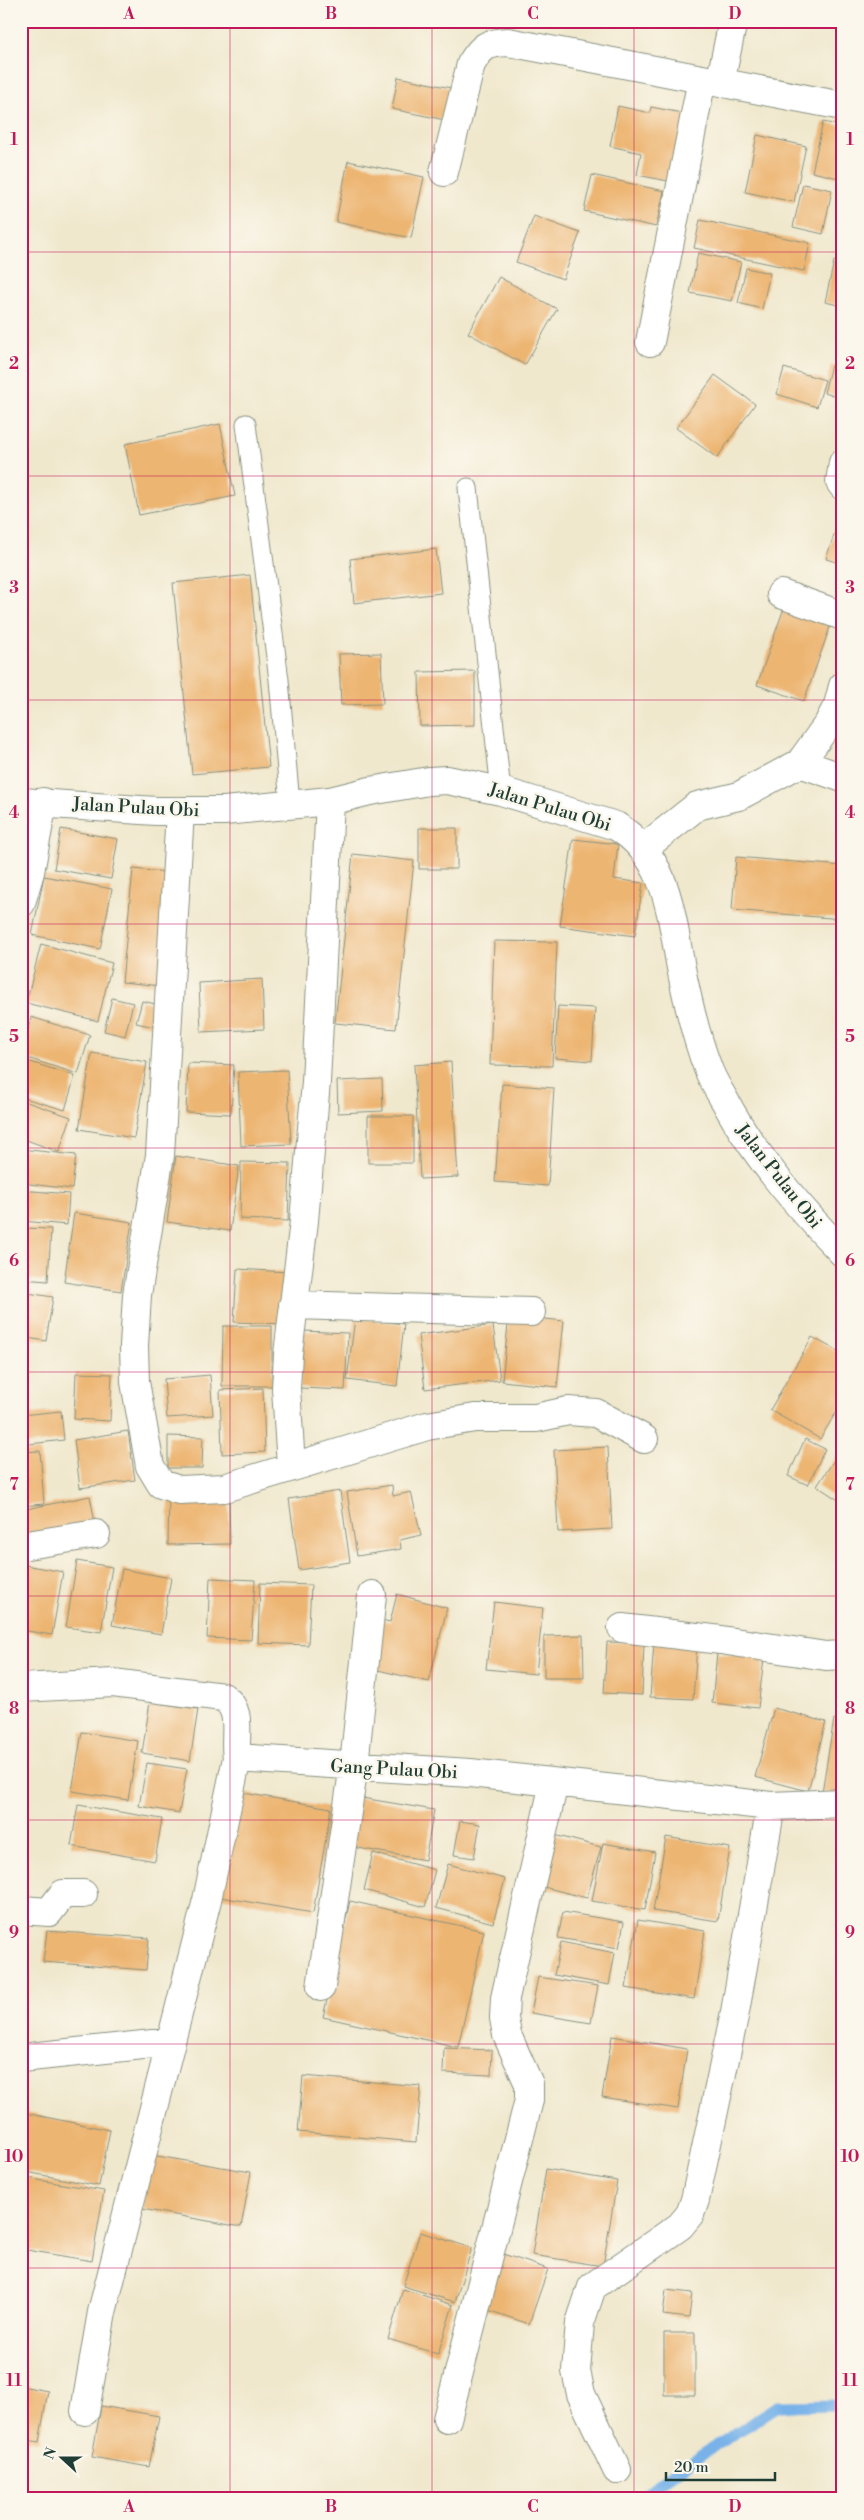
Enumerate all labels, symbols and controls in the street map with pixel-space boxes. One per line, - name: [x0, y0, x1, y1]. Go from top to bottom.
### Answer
- text: A: [122, 4, 135, 24]
- text: B: [325, 4, 337, 24]
- text: C: [527, 4, 539, 24]
- text: D: [729, 4, 742, 24]
- text: 1: [10, 130, 18, 150]
- text: 1: [846, 130, 854, 150]
- text: 2: [9, 354, 19, 374]
- text: 2: [845, 354, 855, 374]
- text: 3: [9, 578, 19, 598]
- text: 3: [845, 578, 855, 598]
- street label: Jalan Pulau Obi: [485, 778, 614, 837]
- street label: Jalan Pulau Obi: [71, 793, 200, 822]
- text: 4: [9, 803, 20, 823]
- text: 4: [845, 803, 856, 823]
- text: 5: [9, 1027, 19, 1047]
- text: 5: [845, 1027, 855, 1047]
- street label: Jalan Pulau Obi: [730, 1118, 827, 1233]
- text: 6: [9, 1251, 19, 1271]
- text: 6: [845, 1251, 855, 1271]
- text: 7: [9, 1475, 19, 1495]
- text: 7: [845, 1475, 855, 1495]
- text: 8: [9, 1699, 19, 1719]
- text: 8: [845, 1699, 855, 1719]
- street label: Gang Pulau Obi: [330, 1755, 458, 1784]
- text: 9: [9, 1923, 19, 1943]
- text: 9: [845, 1923, 855, 1943]
- text: 10: [5, 2147, 23, 2167]
- text: 10: [841, 2147, 859, 2167]
- text: 11: [6, 2371, 22, 2391]
- text: 11: [842, 2371, 858, 2391]
- north arrow: [38, 2432, 88, 2482]
- text: N: [40, 2445, 61, 2462]
- scale bar: [666, 2450, 775, 2482]
- text: 20 m: [674, 2458, 709, 2477]
- text: A: [122, 2497, 135, 2517]
- text: B: [325, 2497, 337, 2517]
- text: C: [527, 2497, 539, 2517]
- text: D: [729, 2497, 742, 2517]

